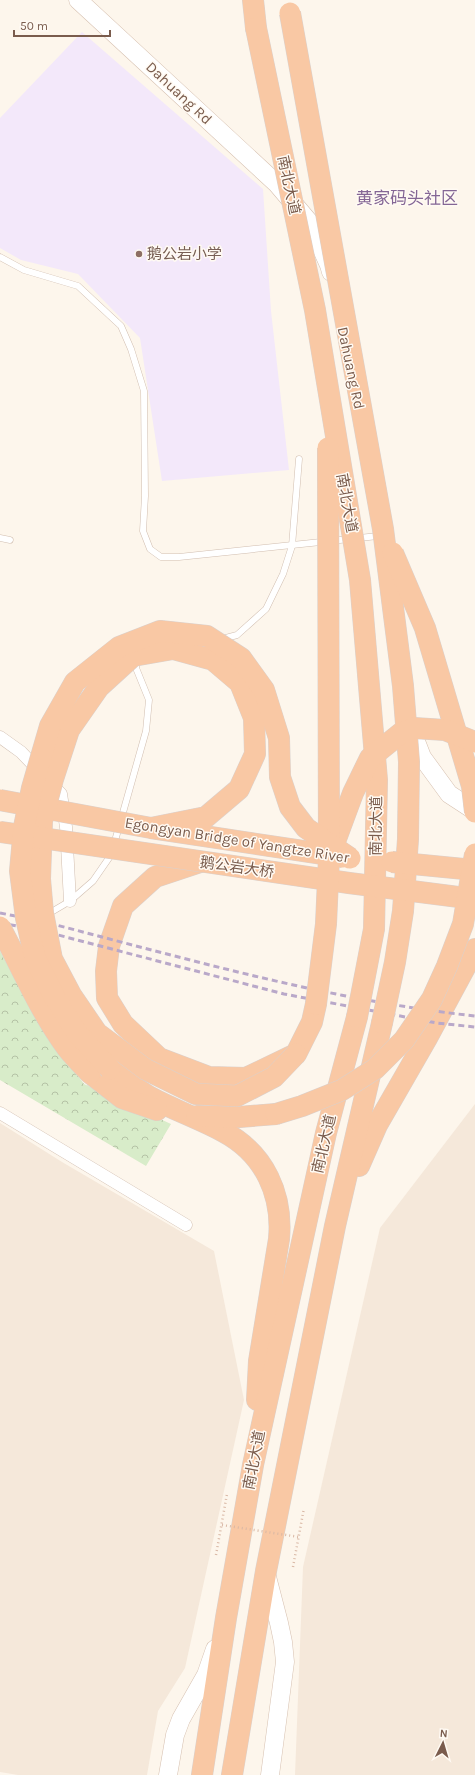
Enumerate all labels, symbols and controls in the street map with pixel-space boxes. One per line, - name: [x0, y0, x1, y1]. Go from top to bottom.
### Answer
- scale bar: [14, 12, 110, 38]
- text: 50 m: [20, 19, 48, 33]
- street label: Dahuang Rd: [142, 58, 216, 128]
- street label: 南北大道: [274, 154, 304, 216]
- district label: 黄家码头社区: [356, 188, 458, 208]
- place label: 鹅公岩小学: [147, 245, 222, 263]
- marker: 鹅公岩小学: [134, 249, 144, 259]
- street label: Dahuang Rd: [333, 325, 369, 411]
- street label: 南北大道: [333, 472, 361, 534]
- street label: 南北大道: [366, 796, 386, 856]
- street label: Egongyan Bridge of Yangtze River: [124, 813, 351, 867]
- street label: 鹅公岩大桥: [199, 853, 275, 881]
- street label: 南北大道: [308, 1113, 340, 1175]
- street label: 南北大道: [239, 1429, 269, 1491]
- north arrow: [423, 1723, 463, 1763]
- text: N: [439, 1727, 448, 1740]

